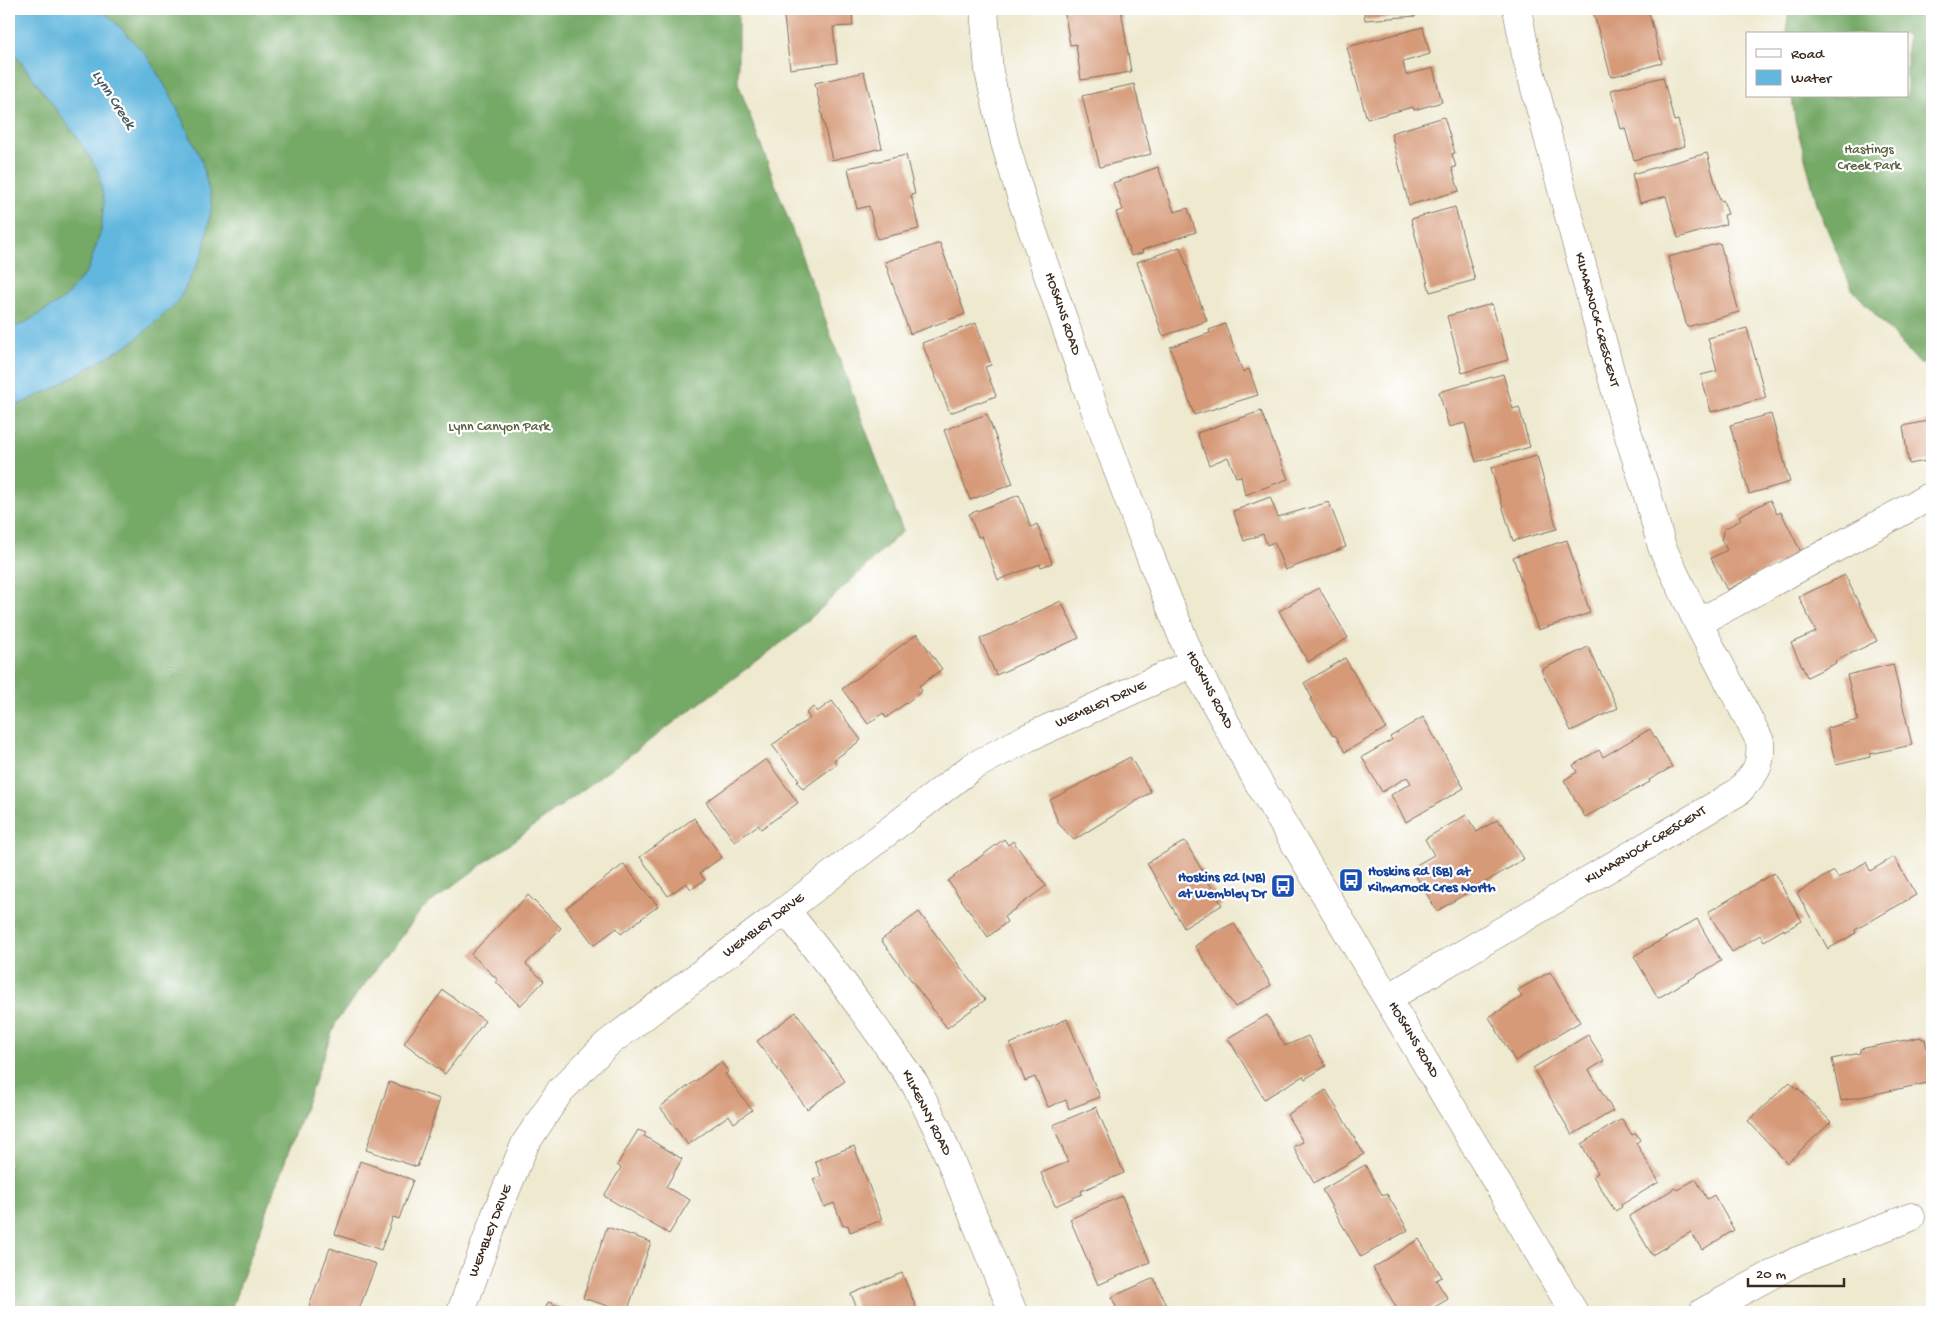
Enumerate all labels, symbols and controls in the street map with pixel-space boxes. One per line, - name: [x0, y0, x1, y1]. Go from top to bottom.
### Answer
- legend: [1746, 32, 1908, 98]
- text: Road: [1791, 46, 1825, 64]
- water label: Lynn Creek: [87, 67, 139, 134]
- text: Water: [1791, 70, 1833, 88]
- park label: Hastings Creek Park: [1837, 142, 1902, 175]
- street label: KILMARNOCK CRESCENT: [1570, 251, 1622, 390]
- street label: HOSKINS ROAD: [1040, 271, 1084, 358]
- park label: Lynn Canyon Park: [448, 419, 551, 436]
- street label: HOSKINS ROAD: [1181, 648, 1237, 733]
- street label: WEMBLEY DRIVE: [1053, 677, 1150, 733]
- street label: KILMARNOCK CRESCENT: [1582, 803, 1710, 889]
- place label: Hoskins Rd (SB) at Kilmarnock Cres North: [1367, 864, 1496, 897]
- bus stop icon: Hoskins Rd (SB) at Kilmarnock Cres North: [1338, 867, 1364, 893]
- place label: Hoskins Rd (NB) at Wembley Dr: [1177, 870, 1268, 903]
- bus stop icon: Hoskins Rd (NB) at Wembley Dr: [1270, 873, 1296, 899]
- street label: WEMBLEY DRIVE: [720, 889, 809, 962]
- street label: HOSKINS ROAD: [1384, 999, 1443, 1082]
- street label: KILKENNY ROAD: [897, 1067, 955, 1159]
- street label: WEMBLEY DRIVE: [466, 1181, 517, 1280]
- scale bar: [1748, 1256, 1845, 1288]
- text: 20 m: [1756, 1266, 1786, 1284]

